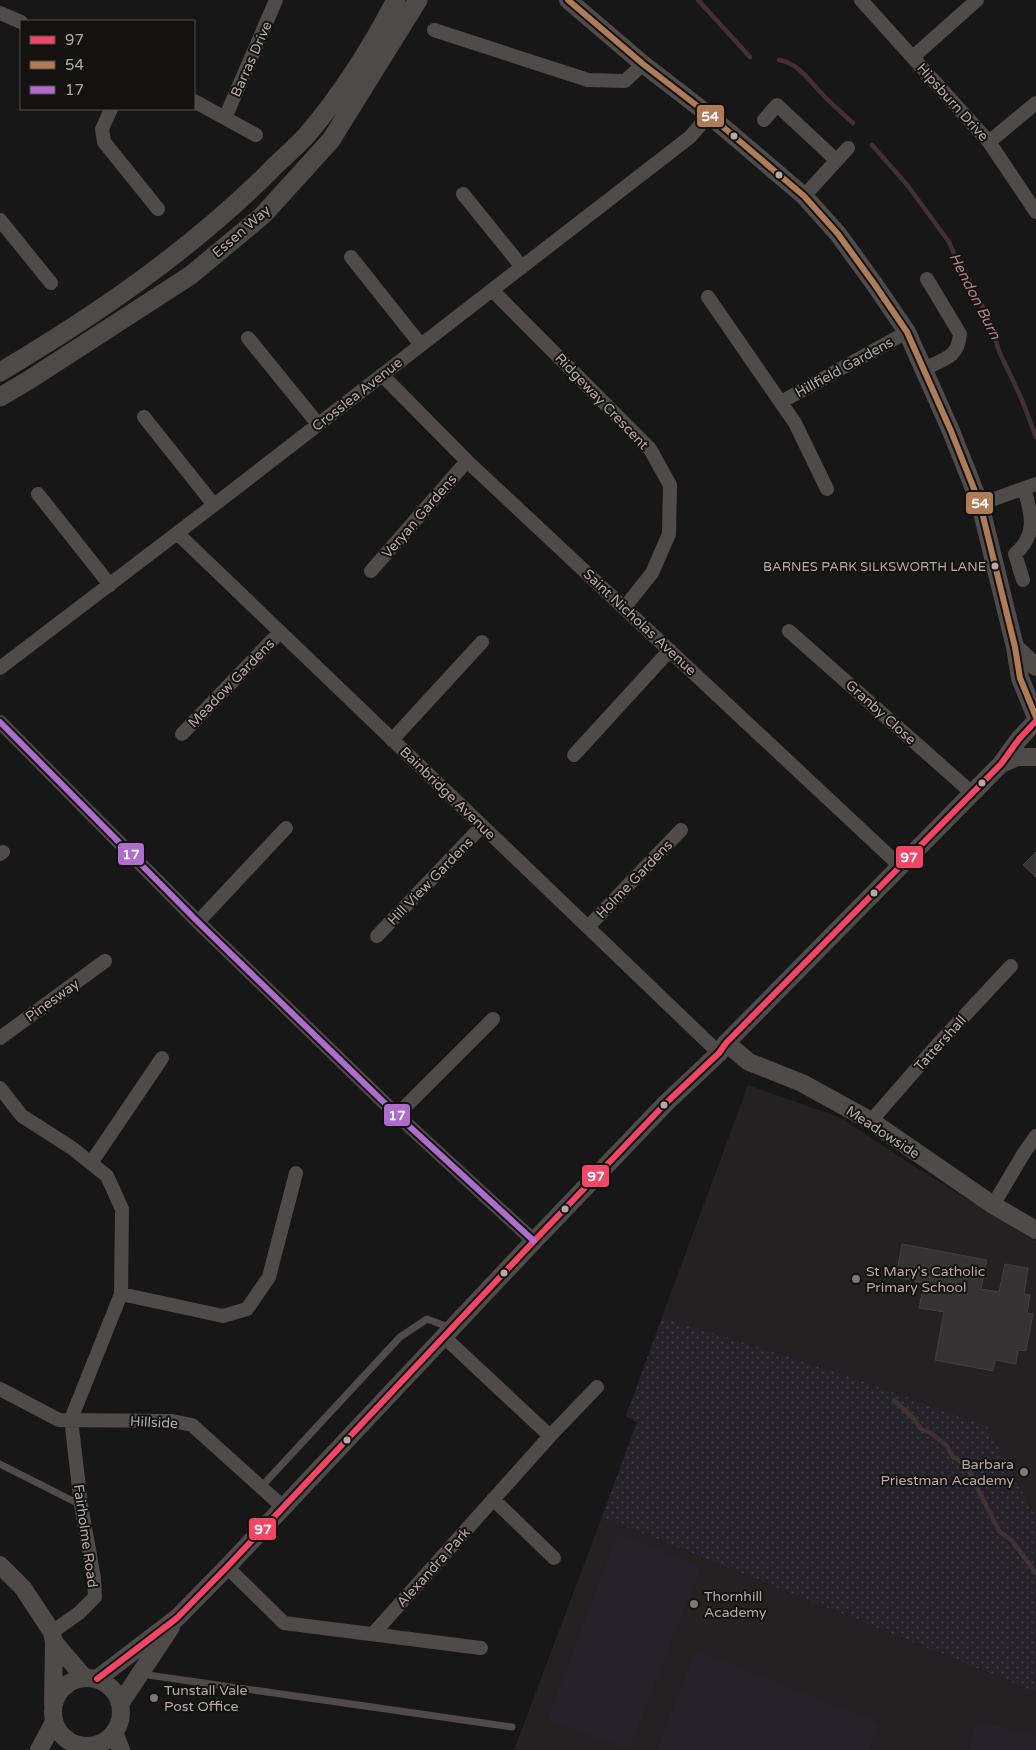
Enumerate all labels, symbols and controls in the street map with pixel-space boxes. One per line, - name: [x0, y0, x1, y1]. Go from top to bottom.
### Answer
- street label: Barras Drive: [227, 19, 276, 100]
- legend: [20, 20, 195, 110]
- text: 97: [65, 31, 84, 49]
- text: 54: [65, 56, 84, 74]
- street label: Hipsburn Drive: [913, 60, 992, 145]
- text: 17: [65, 81, 84, 99]
- line badge: 54: [696, 104, 725, 128]
- text: 54: [701, 108, 719, 125]
- unlabelled marker: [729, 131, 739, 141]
- unlabelled marker: [774, 170, 784, 180]
- street label: Essen Way: [209, 201, 274, 261]
- water label: Hendon Burn: [945, 250, 1005, 343]
- street label: Hillfield Gardens: [792, 333, 896, 401]
- street label: Ridgeway Crescent: [551, 350, 652, 454]
- street label: Crosslea Avenue: [309, 354, 406, 435]
- street label: Veryan Gardens: [378, 471, 461, 562]
- line badge: 54: [965, 491, 994, 515]
- text: 54: [971, 495, 989, 512]
- place label: BARNES PARK SILKSWORTH LANE: [763, 559, 986, 575]
- marker: BARNES PARK SILKSWORTH LANE: [990, 561, 1000, 571]
- street label: Saint Nicholas Avenue: [580, 566, 700, 679]
- street label: Meadow Gardens: [185, 635, 278, 731]
- street label: Granby Close: [842, 676, 919, 748]
- street label: Bainbridge Avenue: [396, 743, 499, 843]
- unlabelled marker: [977, 778, 987, 788]
- street label: Hill View Gardens: [384, 834, 477, 929]
- street label: Holme Gardens: [593, 836, 676, 922]
- line badge: 17: [117, 842, 145, 866]
- line badge: 97: [895, 845, 924, 869]
- text: 17: [122, 846, 140, 863]
- text: 97: [900, 849, 918, 866]
- unlabelled marker: [869, 888, 879, 898]
- street label: Pinesway: [22, 975, 83, 1026]
- street label: Tattershall: [911, 1012, 970, 1075]
- unlabelled marker: [659, 1100, 669, 1110]
- street label: Meadowside: [843, 1102, 923, 1163]
- line badge: 17: [383, 1103, 411, 1127]
- text: 17: [388, 1107, 406, 1124]
- line badge: 97: [581, 1164, 610, 1188]
- text: 97: [587, 1168, 605, 1185]
- unlabelled marker: [560, 1204, 570, 1214]
- place label: St Mary's Catholic Primary School: [866, 1263, 985, 1296]
- unlabelled marker: [499, 1268, 509, 1278]
- marker: St Mary's Catholic Primary School: [850, 1273, 862, 1285]
- street label: Hillside: [130, 1413, 178, 1432]
- unlabelled marker: [342, 1435, 352, 1445]
- place label: Barbara Priestman Academy: [880, 1456, 1014, 1489]
- marker: Barbara Priestman Academy: [1018, 1466, 1030, 1478]
- street label: Fairholme Road: [70, 1483, 101, 1589]
- line badge: 97: [248, 1517, 277, 1541]
- text: 97: [254, 1521, 272, 1538]
- street label: Alexandra Park: [393, 1524, 474, 1611]
- place label: Thornhill Academy: [704, 1588, 767, 1621]
- marker: Thornhill Academy: [688, 1598, 700, 1610]
- place label: Tunstall Vale Post Office: [164, 1682, 248, 1715]
- marker: Tunstall Vale Post Office: [148, 1692, 160, 1704]

